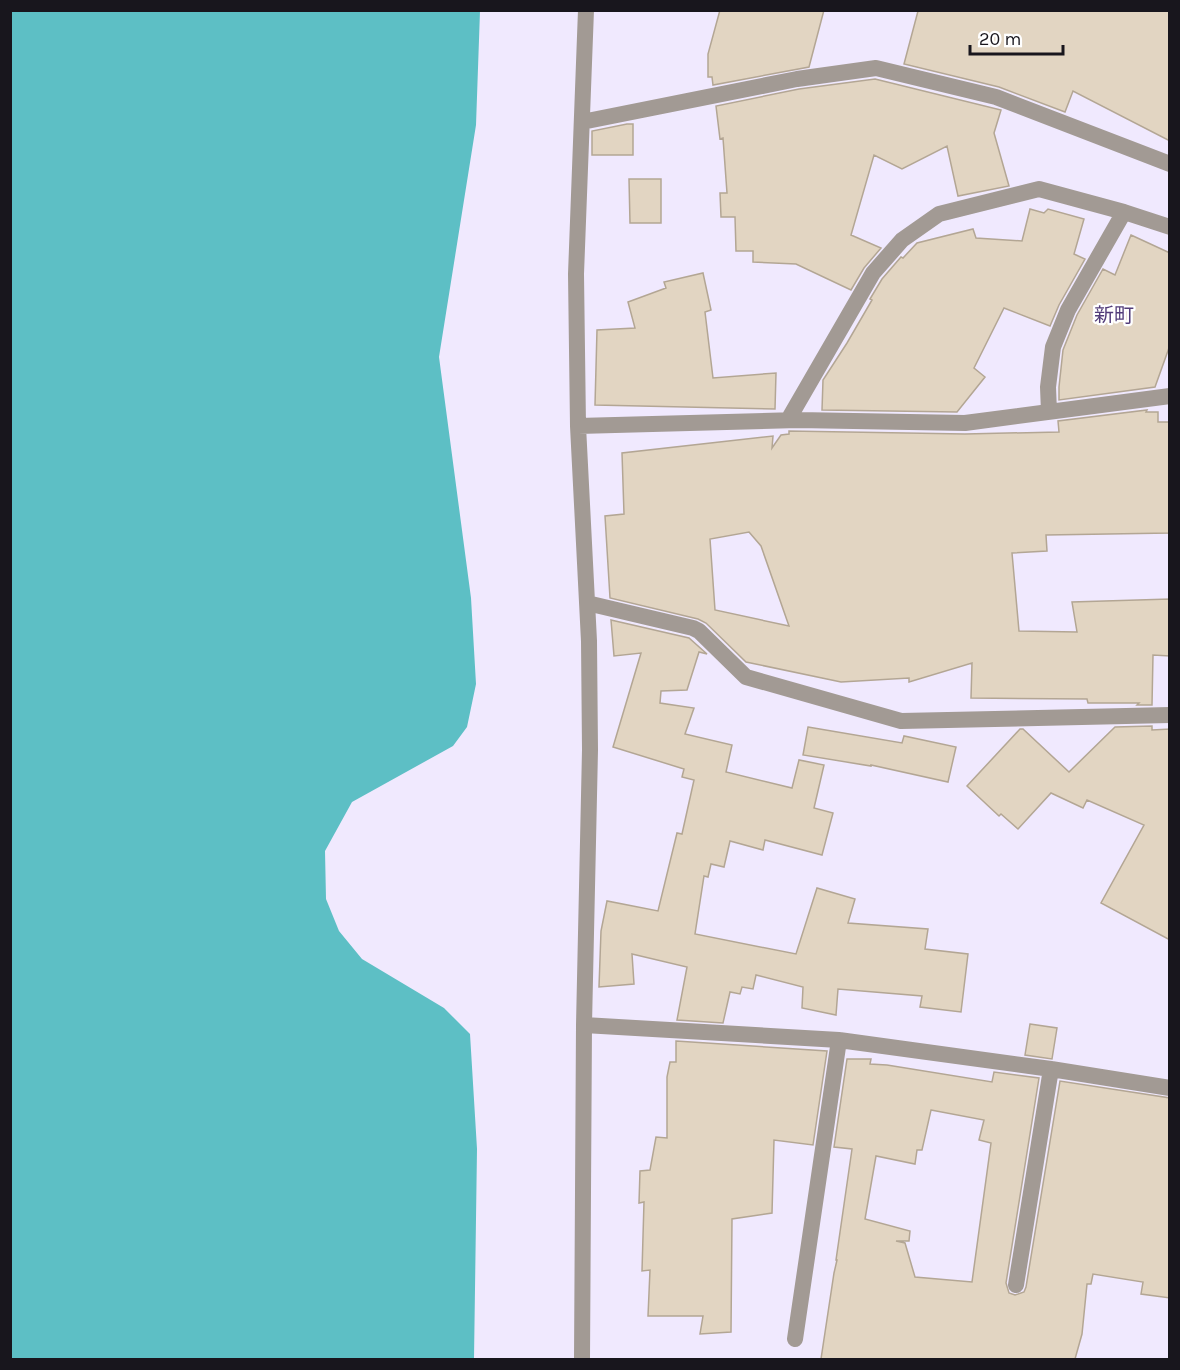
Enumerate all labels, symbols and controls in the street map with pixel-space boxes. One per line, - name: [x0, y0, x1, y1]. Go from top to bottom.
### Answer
- scale bar: [970, 18, 1063, 56]
- text: 20 m: [979, 28, 1021, 50]
- district label: 新町: [1094, 304, 1134, 327]

